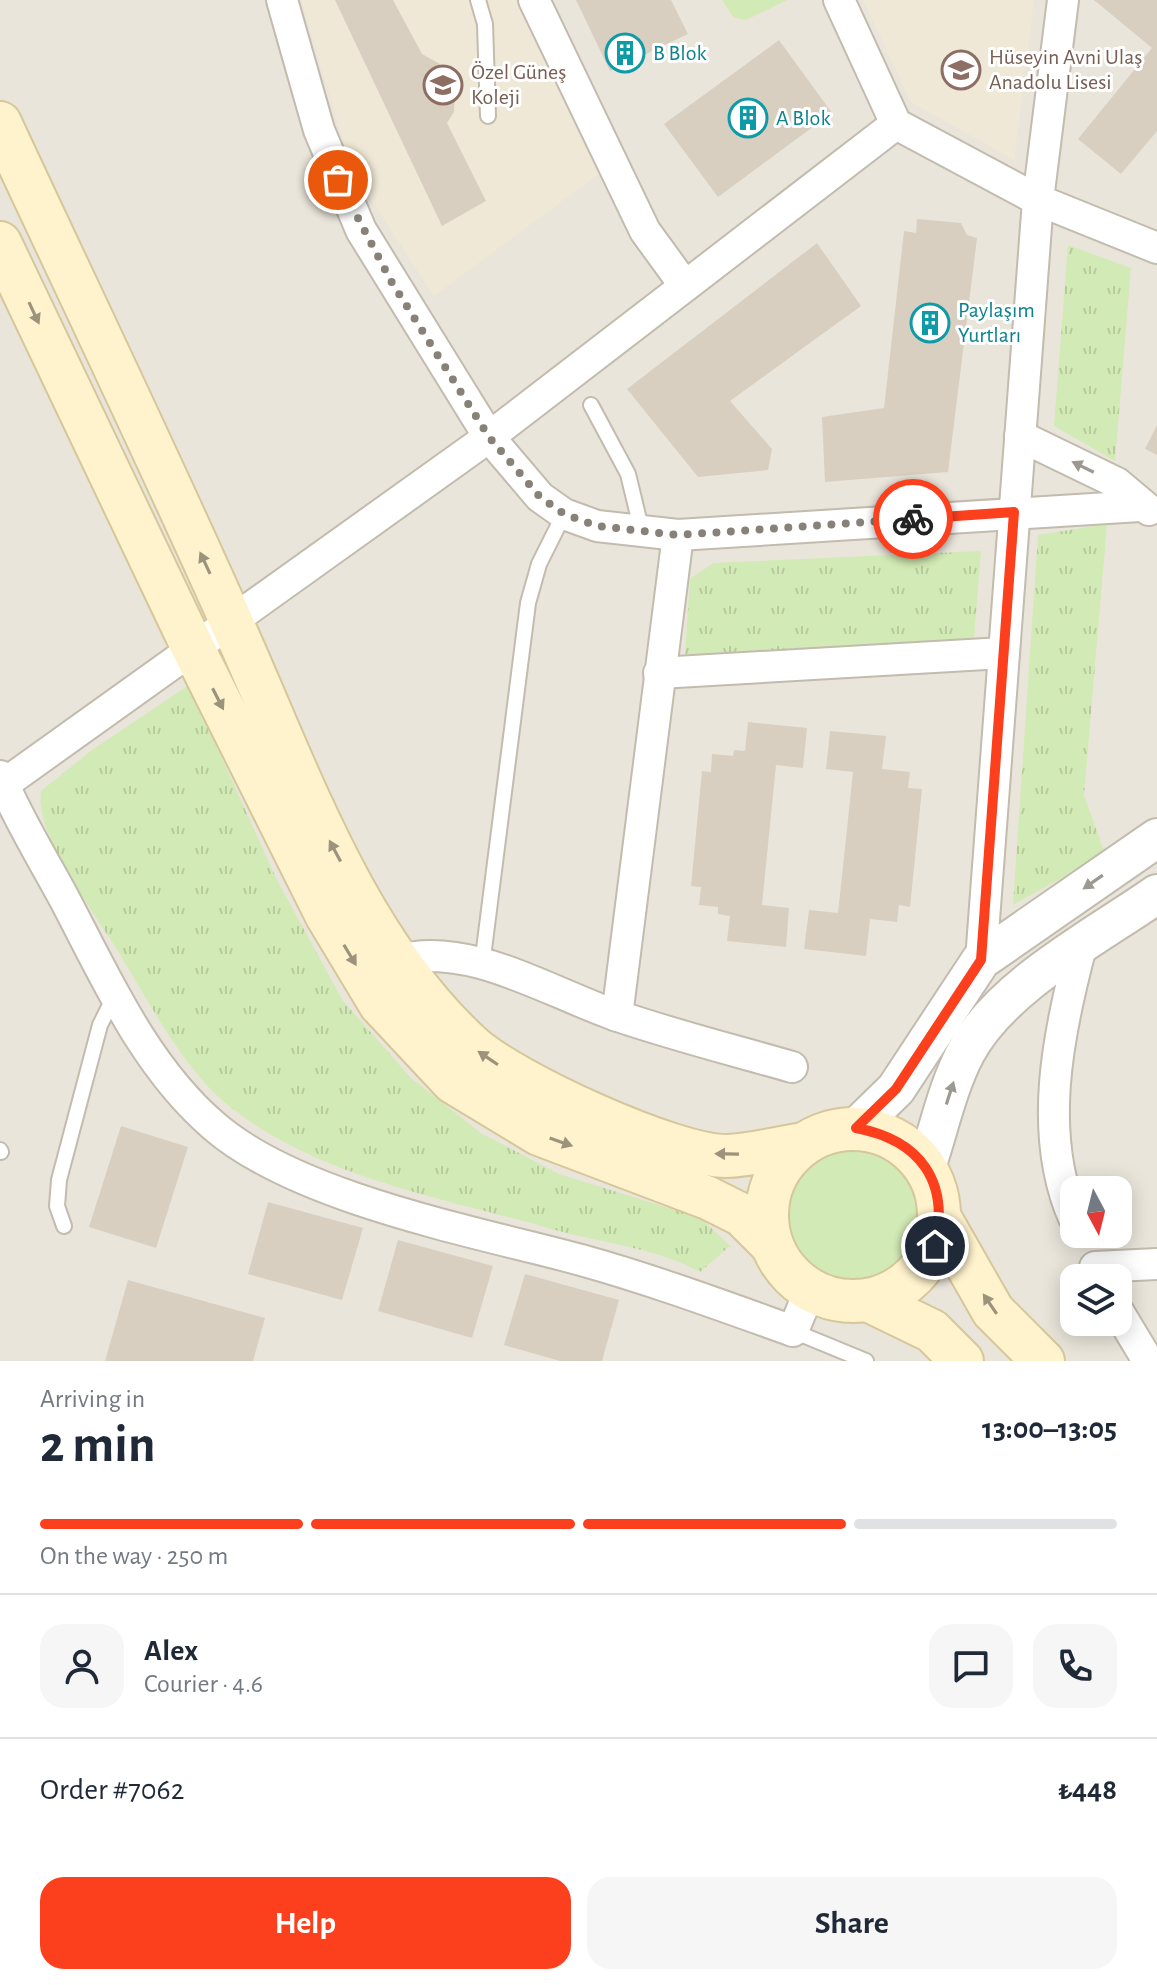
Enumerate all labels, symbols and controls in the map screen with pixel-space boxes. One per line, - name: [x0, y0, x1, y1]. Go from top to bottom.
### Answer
- building icon: B Blok: [604, 32, 646, 74]
- place label: B Blok: [653, 42, 707, 64]
- place label: Hüseyin Avni Ulaş Anadolu Lisesi: [989, 46, 1142, 93]
- school or university icon: Hüseyin Avni Ulaş Anadolu Lisesi: [940, 49, 982, 91]
- place label: Özel Güneş Koleji: [471, 61, 566, 108]
- school or university icon: Özel Güneş Koleji: [422, 64, 464, 106]
- building icon: A Blok: [727, 97, 769, 139]
- place label: A Blok: [776, 107, 830, 129]
- pin: [304, 146, 372, 214]
- icon: bag: [316, 158, 360, 202]
- place label: Paylaşım Yurtları: [958, 299, 1035, 346]
- one-way arrow: [27, 301, 41, 325]
- building icon: Paylaşım Yurtları: [909, 302, 951, 344]
- one-way arrow: [1071, 460, 1095, 474]
- courier: [873, 479, 953, 559]
- icon: bike: [891, 497, 935, 541]
- one-way arrow: [198, 552, 212, 575]
- one-way arrow: [212, 688, 225, 711]
- one-way arrow: [329, 839, 342, 862]
- one-way arrow: [1083, 874, 1104, 890]
- one-way arrow: [343, 944, 357, 966]
- one-way arrow: [478, 1051, 499, 1066]
- one-way arrow: [944, 1080, 956, 1104]
- one-way arrow: [549, 1136, 573, 1148]
- one-way arrow: [714, 1147, 739, 1160]
- north arrow: [1060, 1176, 1132, 1248]
- map controls: [1060, 1176, 1132, 1336]
- pin: [901, 1212, 969, 1280]
- icon: home: [913, 1224, 957, 1268]
- button: layers: [1060, 1264, 1132, 1336]
- one-way arrow: [983, 1294, 998, 1315]
- text: Arriving in: [40, 1386, 145, 1412]
- text: 13:00–13:05: [982, 1414, 1117, 1444]
- text: 2 min: [40, 1419, 155, 1471]
- text: On the way · 250 m: [40, 1543, 228, 1569]
- button: person: [40, 1624, 124, 1708]
- button: chat: [929, 1624, 1013, 1708]
- button: phone: [1033, 1624, 1117, 1708]
- text: Alex: [144, 1636, 198, 1666]
- text: Courier · 4.6: [144, 1671, 263, 1697]
- text: Order #7062: [40, 1775, 184, 1805]
- text: ₺448: [1058, 1775, 1117, 1805]
- button: Help: [40, 1877, 571, 1969]
- button: Share: [587, 1877, 1117, 1969]

